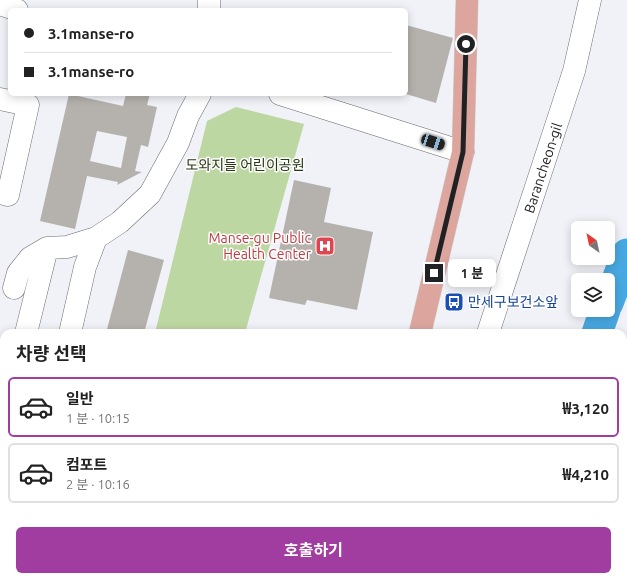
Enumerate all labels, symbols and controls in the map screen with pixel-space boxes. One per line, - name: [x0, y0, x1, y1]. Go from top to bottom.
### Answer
- text: 3.1manse-ro: [48, 25, 134, 42]
- route start: [457, 35, 475, 53]
- text: 3.1manse-ro: [48, 63, 134, 80]
- street label: Barancheon-gil: [521, 120, 565, 215]
- car: [420, 133, 446, 151]
- park label: 도와지들 어린이공원: [185, 157, 305, 173]
- north arrow: [571, 221, 615, 265]
- map controls: [571, 221, 615, 317]
- place label: Manse-gu Public Health Center: [208, 230, 312, 262]
- hospital icon: Manse-gu Public Health Center: [314, 235, 336, 257]
- callout: 1 분: [448, 259, 496, 287]
- route end: [425, 264, 443, 282]
- text: 1 분: [461, 266, 483, 280]
- button: layers: [571, 273, 615, 317]
- bus stop icon: 만세구보건소앞: [443, 291, 465, 313]
- place label: 만세구보건소앞: [468, 294, 558, 310]
- text: 차량 선택: [16, 343, 87, 363]
- icon: car: [18, 389, 54, 425]
- text: 일반: [66, 390, 94, 407]
- text: ₩3,120: [563, 400, 609, 417]
- text: 1 분 · 10:15: [66, 411, 130, 425]
- icon: car: [18, 455, 54, 491]
- text: 컴포트: [66, 456, 107, 473]
- text: ₩4,210: [563, 466, 609, 483]
- text: 2 분 · 10:16: [66, 477, 130, 491]
- button: 호출하기: [16, 527, 611, 573]

